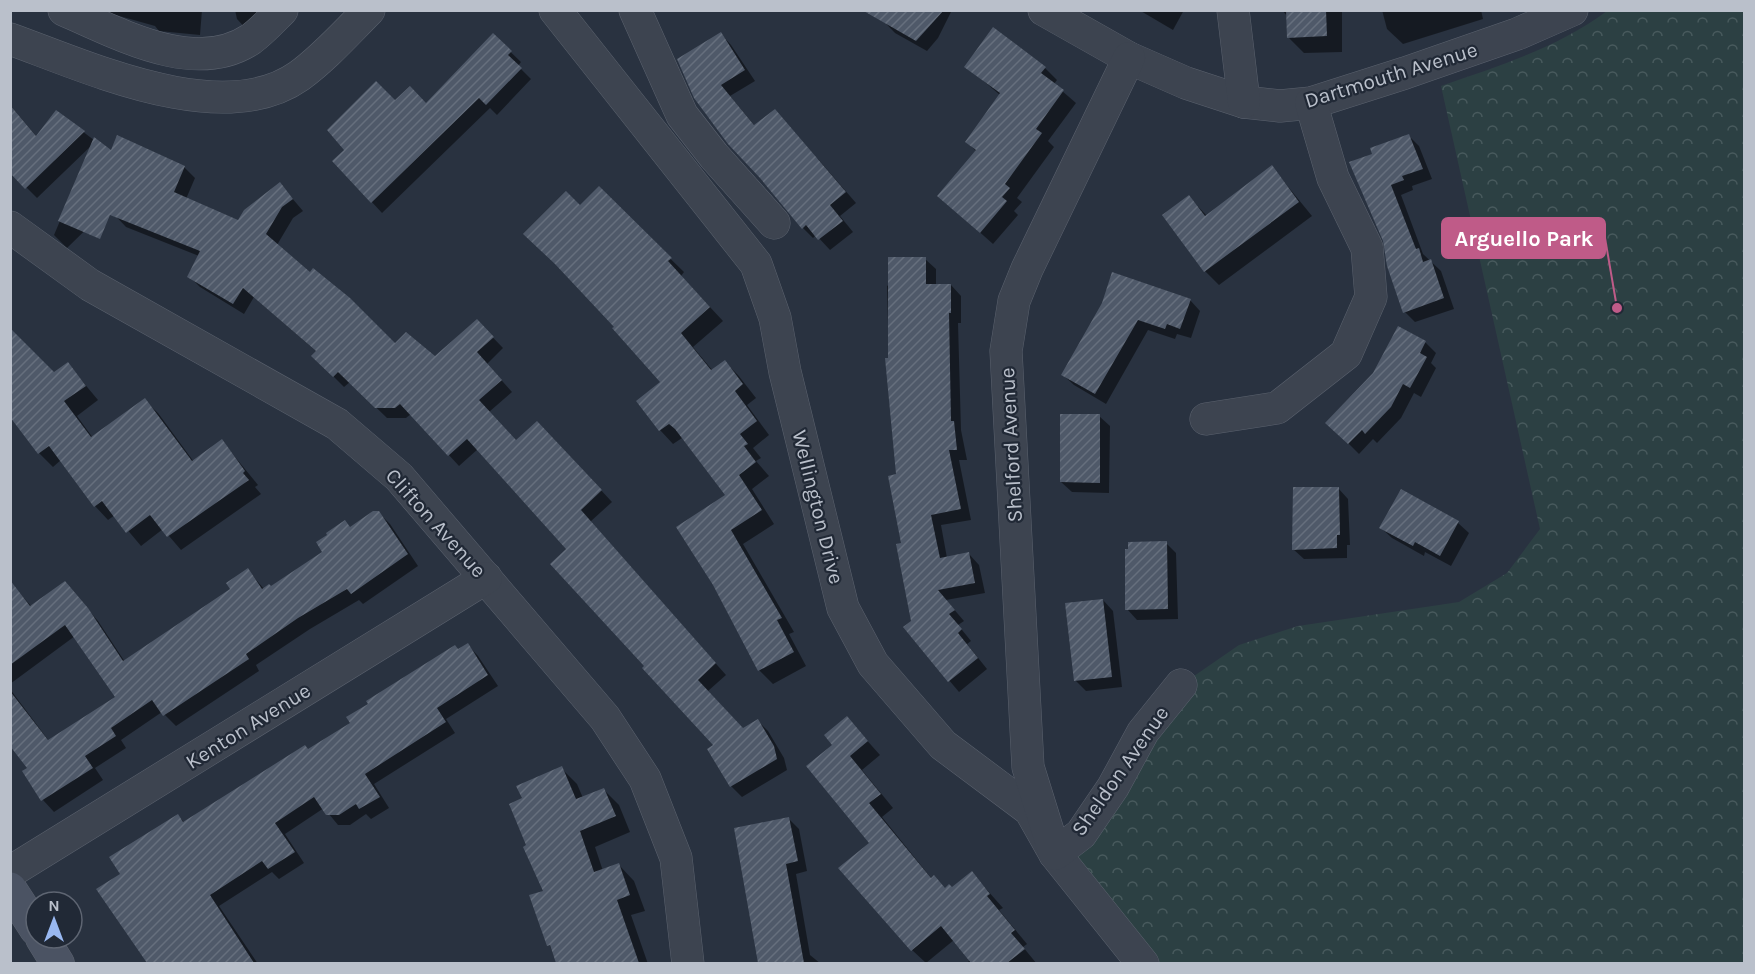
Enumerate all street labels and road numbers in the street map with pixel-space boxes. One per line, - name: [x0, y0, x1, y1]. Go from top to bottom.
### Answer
- street label: Dartmouth Avenue: [1302, 37, 1480, 113]
- street label: Shelford Avenue: [995, 367, 1027, 523]
- street label: Wellington Drive: [787, 428, 849, 586]
- street label: Clifton Avenue: [381, 464, 491, 582]
- street label: Kenton Avenue: [181, 678, 315, 774]
- street label: Sheldon Avenue: [1066, 702, 1174, 840]

